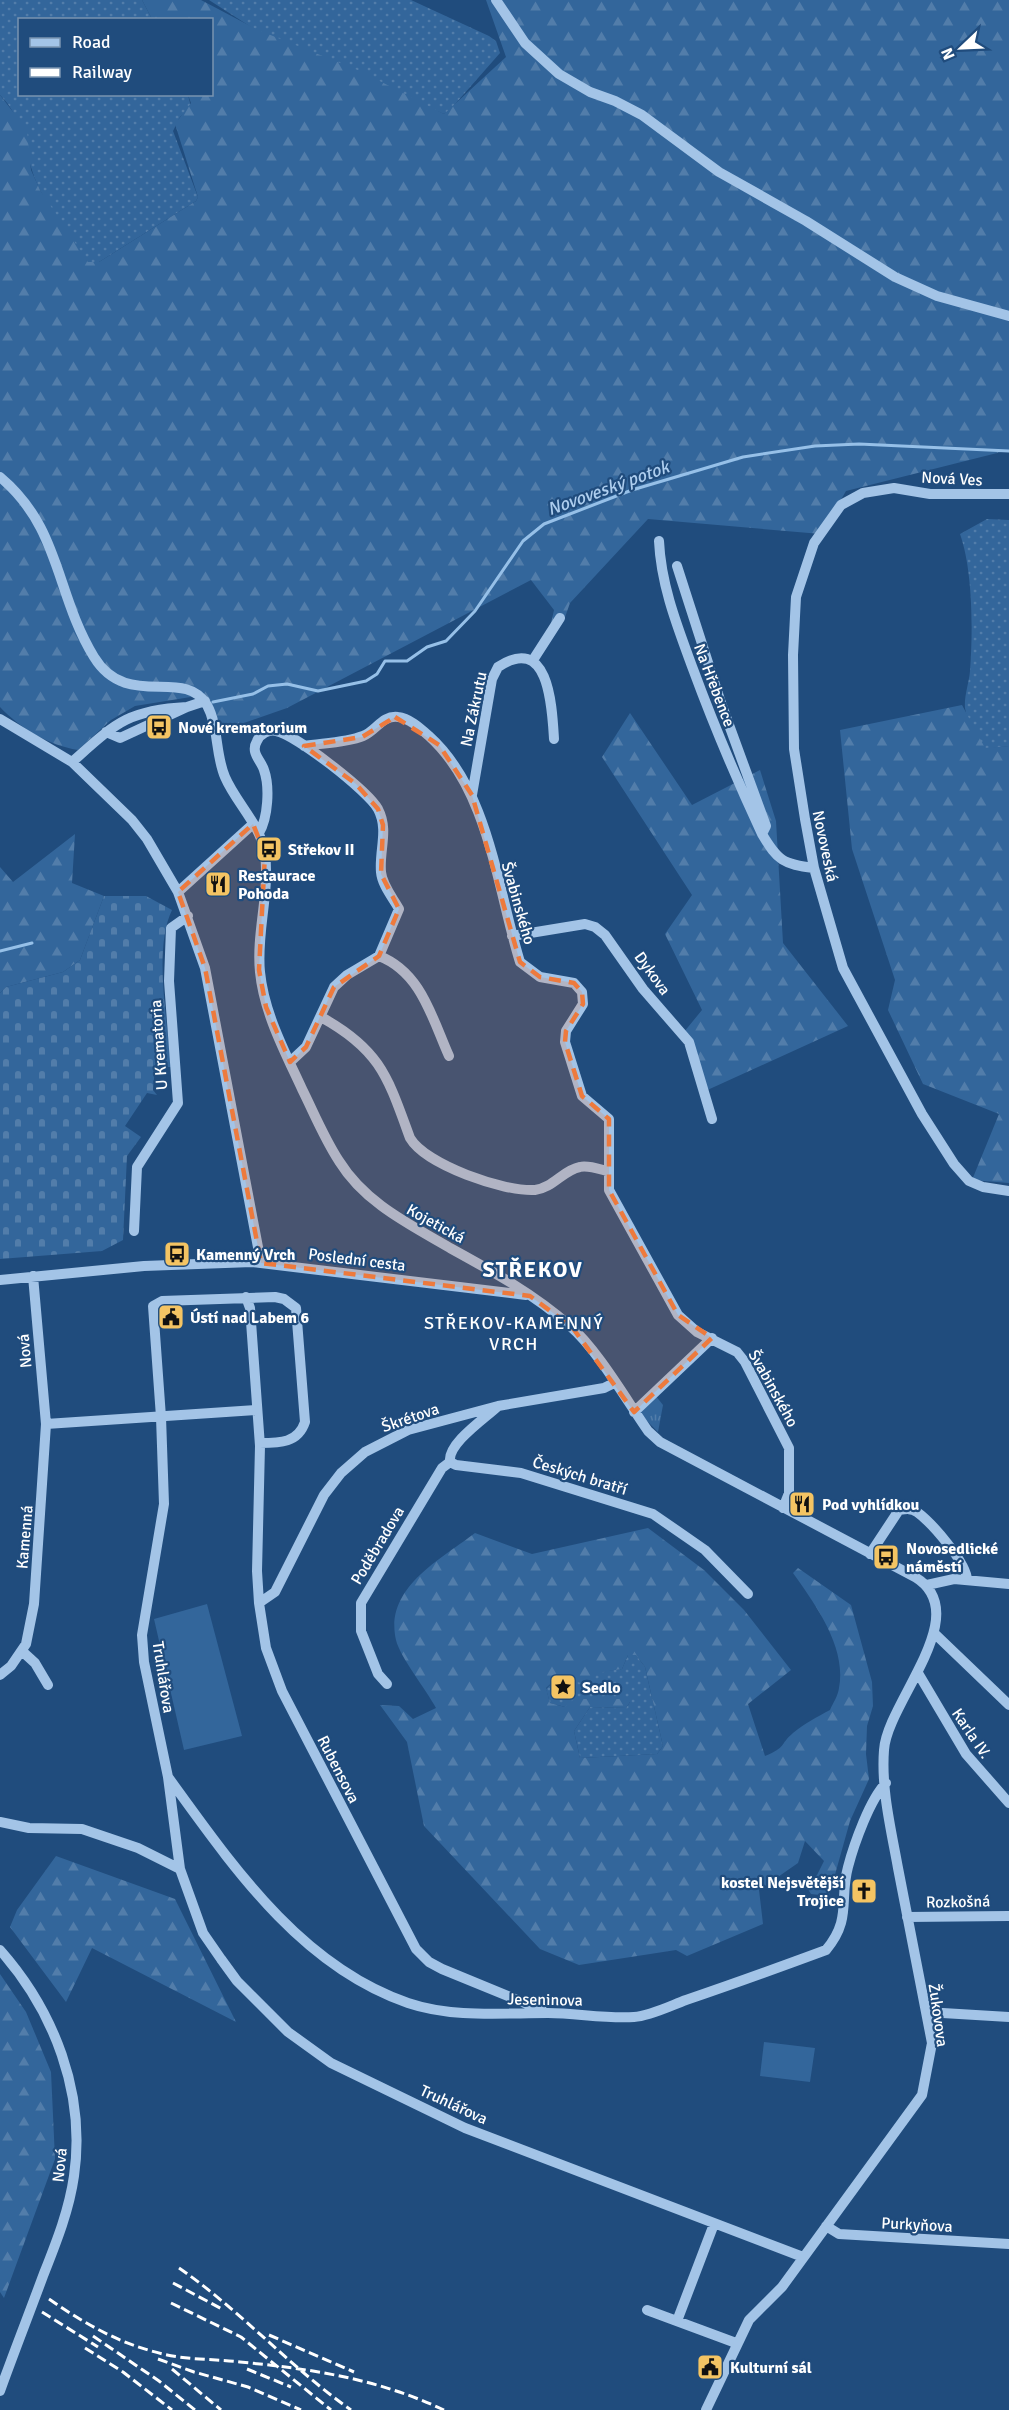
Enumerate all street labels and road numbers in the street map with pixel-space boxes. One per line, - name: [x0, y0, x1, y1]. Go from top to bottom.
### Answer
- street label: Nová Ves: [921, 467, 983, 491]
- street label: Na Hřebence: [689, 641, 739, 730]
- street label: Na Zákrutu: [456, 670, 492, 749]
- street label: Novoveská: [808, 809, 842, 884]
- street label: Švabinského: [497, 860, 539, 947]
- street label: Dykova: [630, 948, 675, 999]
- street label: U Krematoria: [146, 999, 172, 1091]
- street label: Kojetická: [403, 1200, 468, 1248]
- street label: Poslední cesta: [307, 1244, 407, 1276]
- street label: Nová: [14, 1333, 36, 1369]
- street label: Švabinského: [744, 1346, 803, 1431]
- street label: Škrétova: [379, 1399, 442, 1437]
- street label: Českých bratří: [530, 1452, 630, 1500]
- street label: Poděbradova: [347, 1503, 409, 1588]
- street label: Kamenná: [12, 1504, 38, 1570]
- street label: Truhlářova: [147, 1640, 179, 1714]
- street label: Karla IV.: [947, 1705, 995, 1763]
- street label: Rubensova: [312, 1732, 364, 1807]
- street label: Rozkošná: [926, 1891, 990, 1913]
- street label: Žukovova: [924, 1982, 952, 2048]
- street label: Jeseninova: [507, 1989, 583, 2011]
- street label: Truhlářova: [417, 2081, 491, 2129]
- street label: Nová: [48, 2147, 72, 2183]
- street label: Purkyňova: [881, 2213, 953, 2237]

